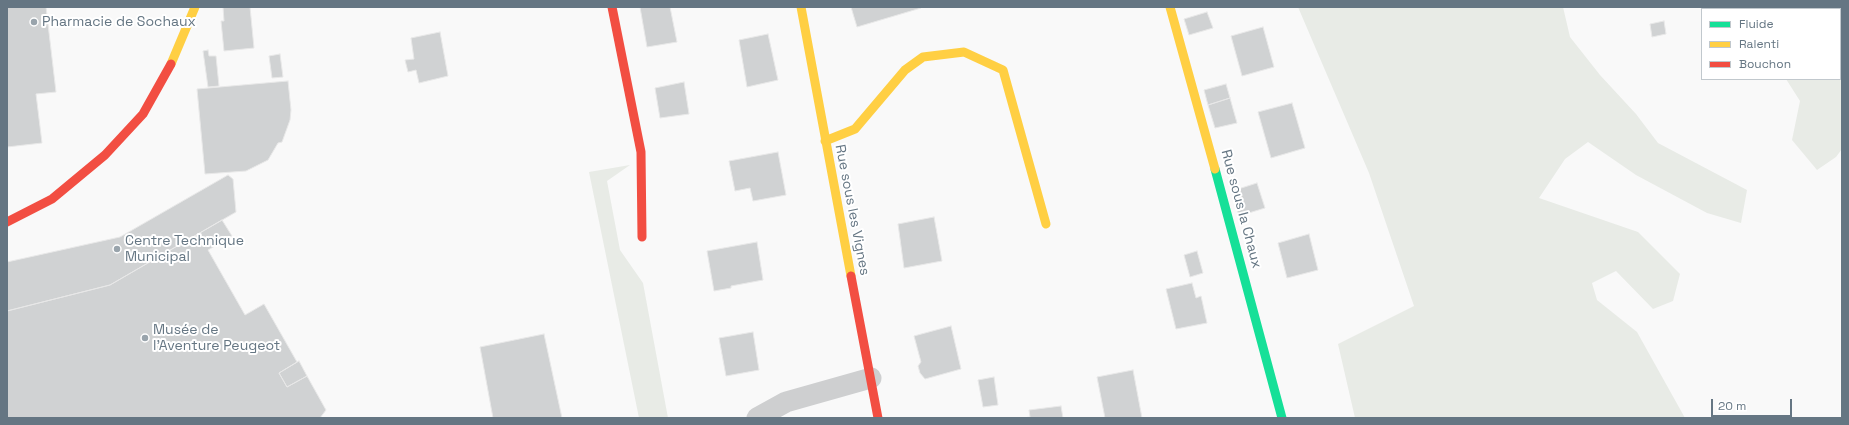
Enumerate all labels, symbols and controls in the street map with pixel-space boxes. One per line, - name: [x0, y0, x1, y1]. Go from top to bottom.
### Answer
- legend: [1701, 8, 1841, 80]
- place label: Pharmacie de Sochaux: [42, 14, 196, 30]
- text: Fluide: [1739, 16, 1774, 32]
- marker: Pharmacie de Sochaux: [29, 17, 39, 27]
- text: Ralenti: [1739, 36, 1779, 52]
- text: Bouchon: [1739, 56, 1791, 72]
- street label: Rue sous les Vignes: [831, 143, 873, 277]
- street label: Rue sous la Chaux: [1217, 148, 1265, 270]
- place label: Centre Technique Municipal: [125, 233, 244, 266]
- marker: Centre Technique Municipal: [112, 244, 122, 254]
- place label: Musée de l'Aventure Peugeot: [153, 322, 280, 354]
- marker: Musée de l'Aventure Peugeot: [140, 333, 150, 343]
- scale bar: [1713, 391, 1794, 417]
- text: 20 m: [1718, 398, 1746, 414]

